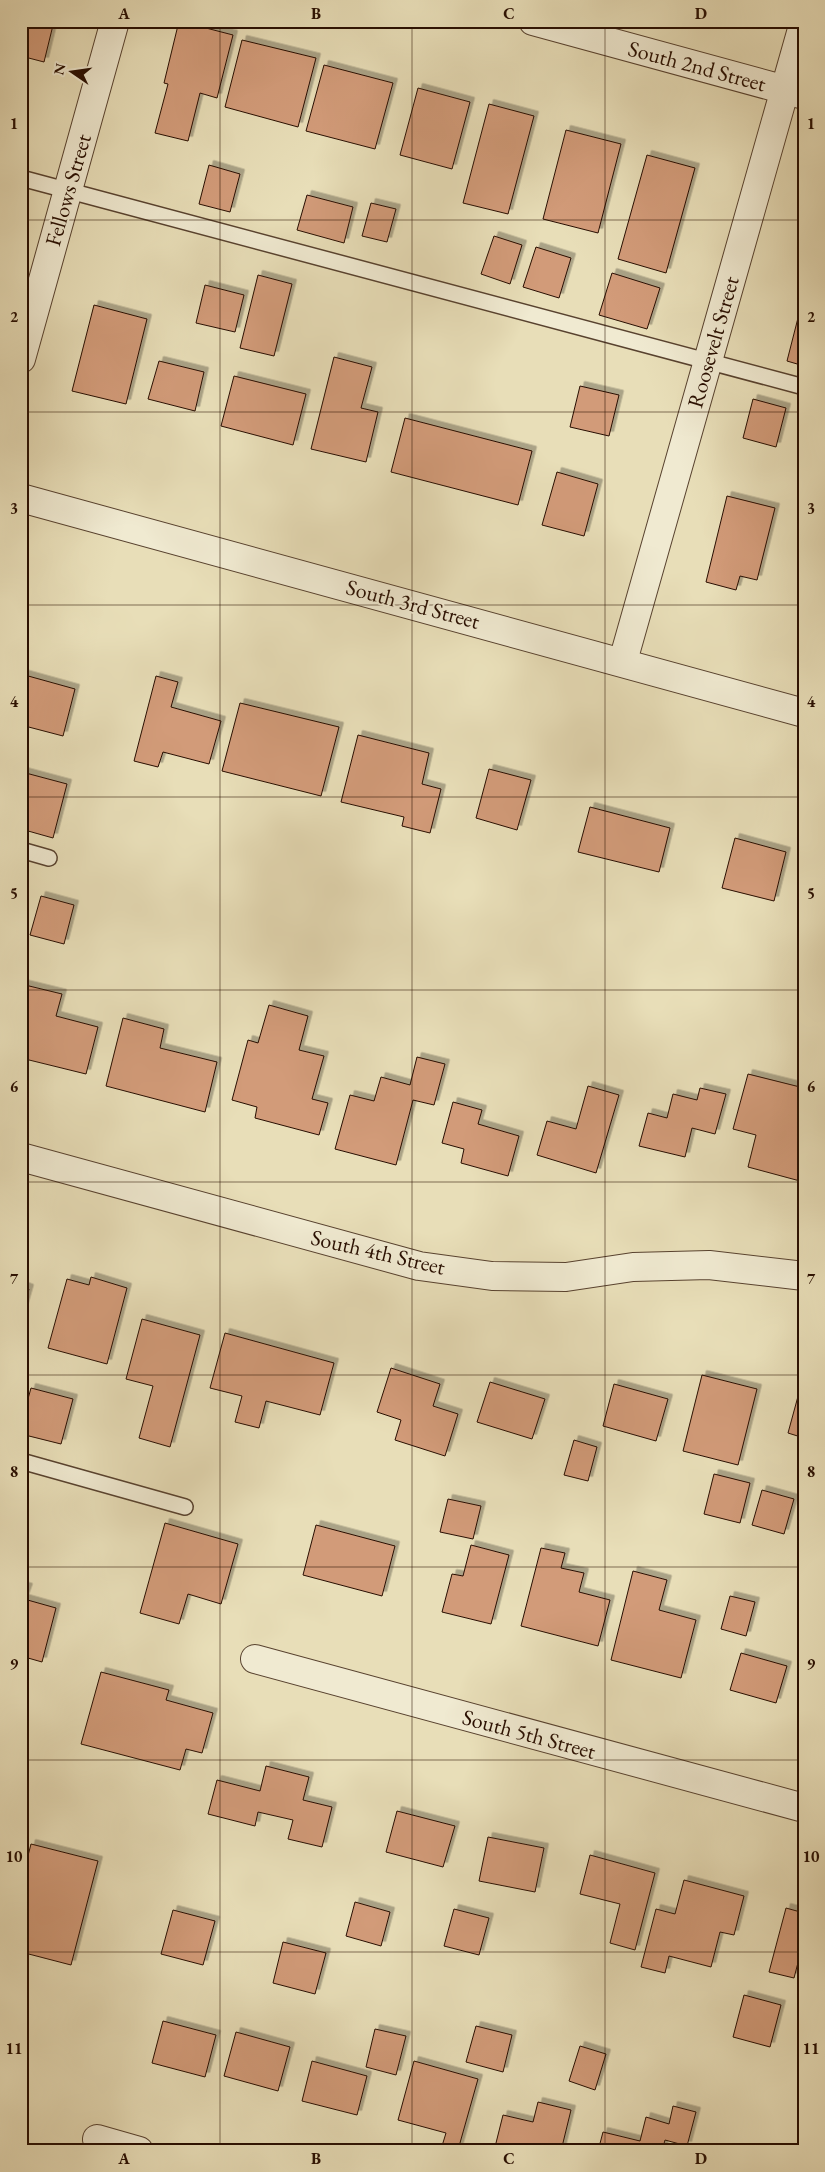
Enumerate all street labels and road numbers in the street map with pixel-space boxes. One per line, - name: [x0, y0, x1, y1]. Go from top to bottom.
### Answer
- street label: South 2nd Street: [625, 34, 769, 98]
- street label: Fellows Street: [38, 131, 98, 249]
- street label: Roosevelt Street: [680, 273, 746, 411]
- street label: South 3rd Street: [343, 572, 483, 636]
- street label: South 4th Street: [308, 1222, 448, 1282]
- street label: South 5th Street: [459, 1702, 599, 1766]

